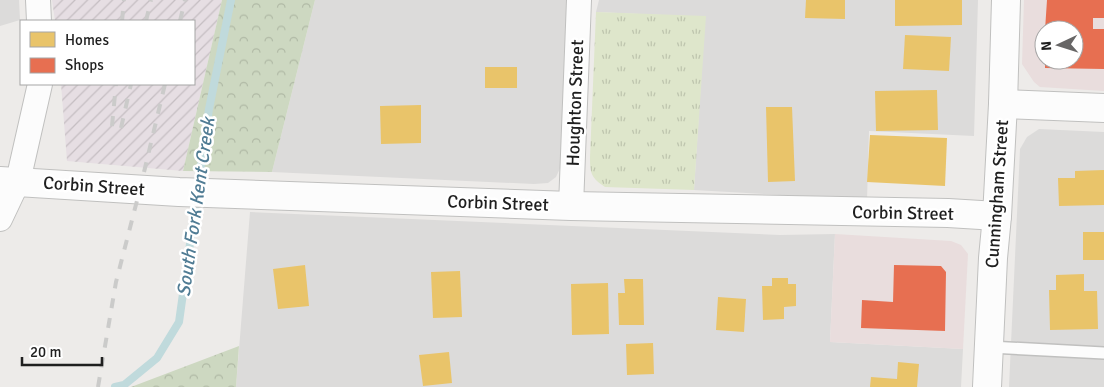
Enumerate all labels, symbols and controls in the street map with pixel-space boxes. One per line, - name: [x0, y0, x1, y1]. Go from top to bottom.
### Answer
- legend: [20, 20, 195, 85]
- north arrow: [1034, 20, 1084, 70]
- text: Homes: [65, 31, 109, 49]
- street label: Houghton Street: [562, 39, 588, 167]
- text: N: [1038, 40, 1055, 51]
- text: Shops: [65, 56, 104, 74]
- water label: South Fork Kent Creek: [172, 115, 221, 298]
- street label: Cunningham Street: [981, 119, 1013, 269]
- street label: Corbin Street: [42, 171, 146, 201]
- street label: Corbin Street: [447, 190, 549, 216]
- street label: Corbin Street: [852, 201, 954, 225]
- scale bar: [22, 334, 102, 366]
- text: 20 m: [30, 343, 61, 361]

